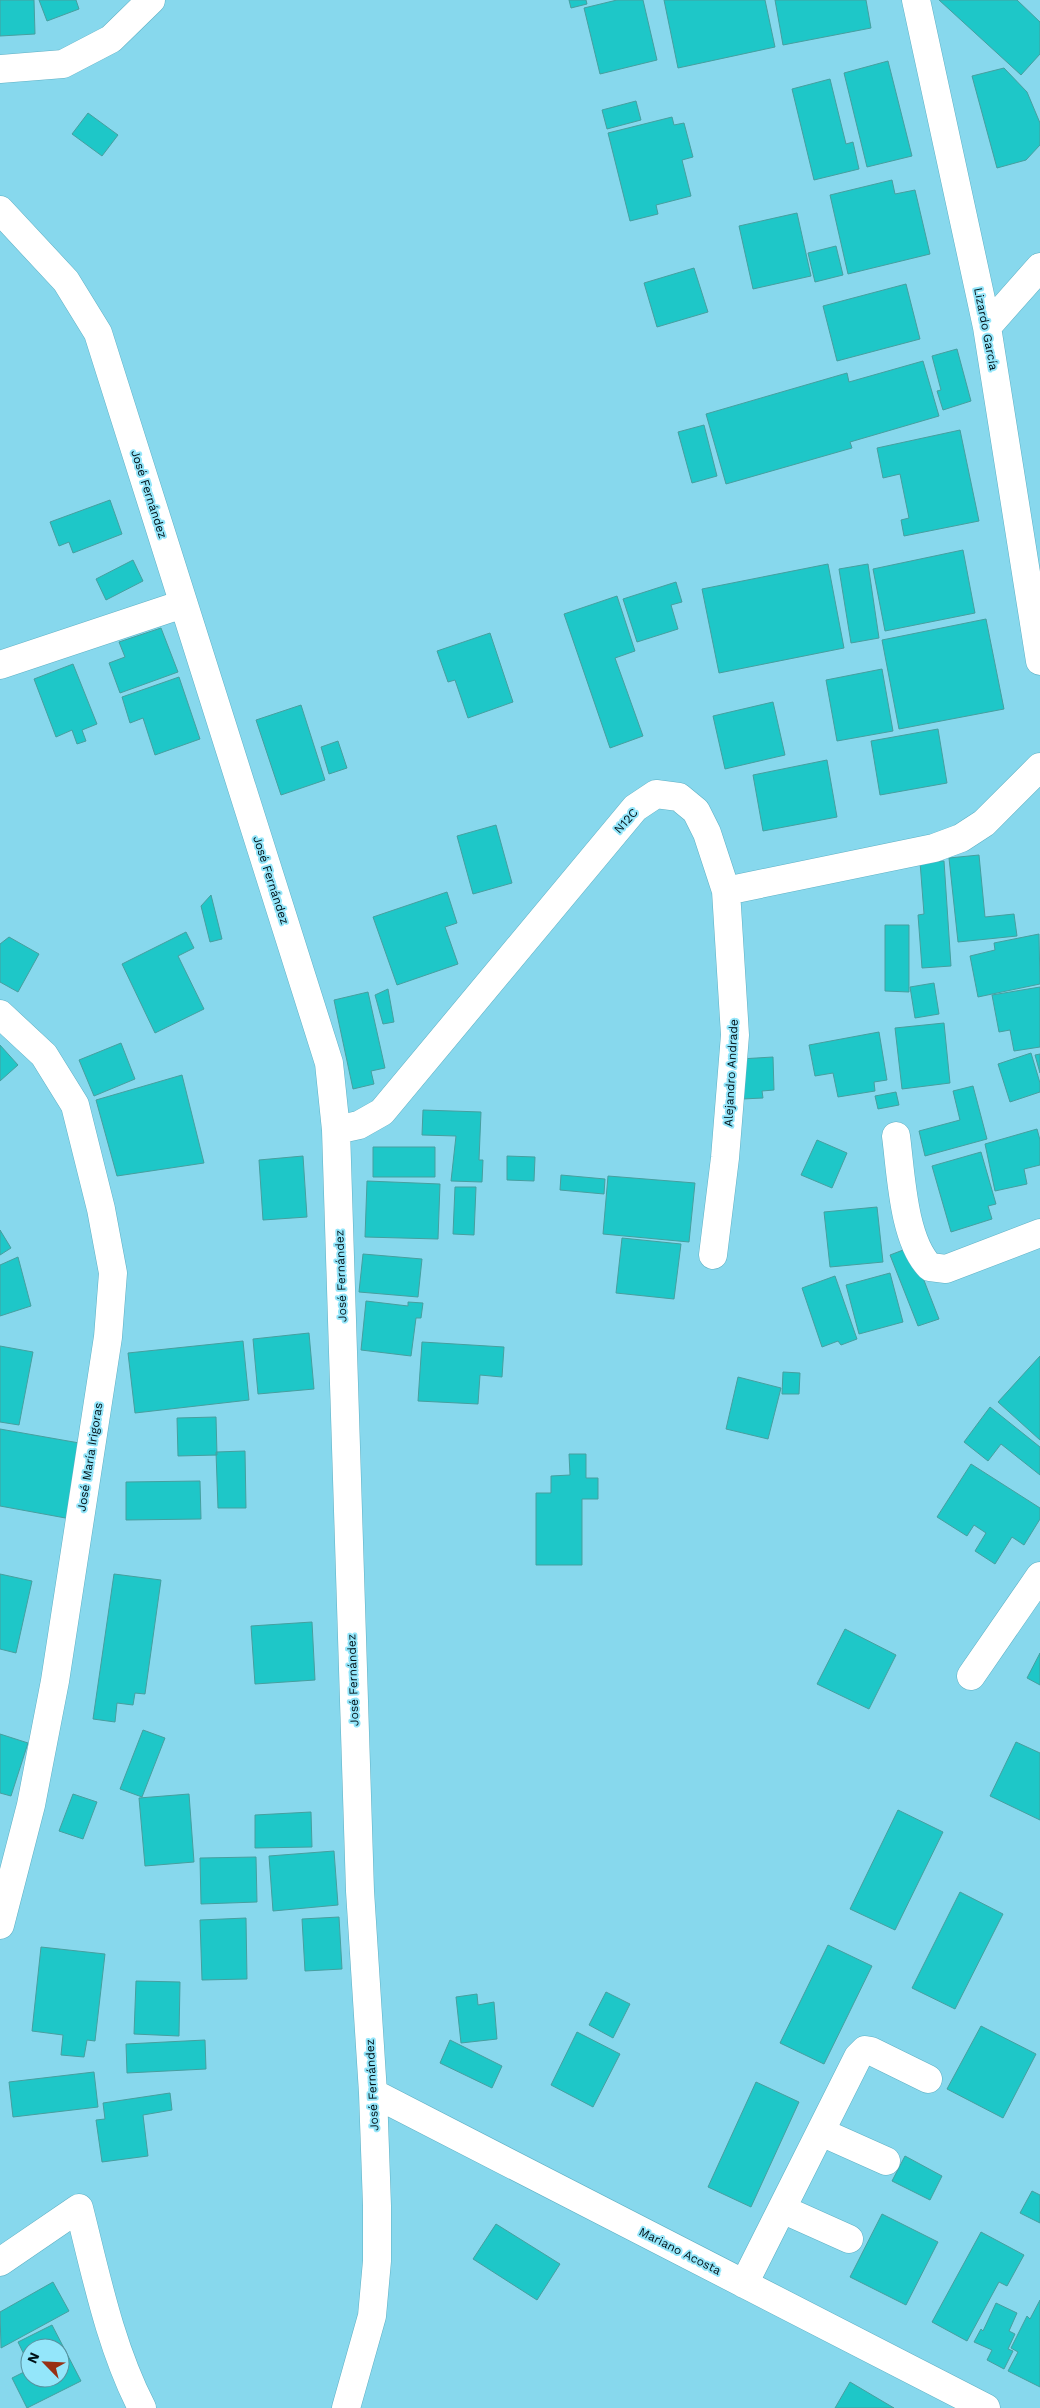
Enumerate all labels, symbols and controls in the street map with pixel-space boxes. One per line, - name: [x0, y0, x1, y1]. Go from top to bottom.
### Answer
- street label: Lizardo García: [971, 286, 1001, 372]
- street label: José Fernández: [128, 448, 170, 540]
- street label: N12C: [611, 806, 641, 836]
- street label: José Fernández: [250, 834, 292, 926]
- street label: Alejandro Andrade: [721, 1019, 741, 1127]
- street label: José Fernández: [332, 1230, 350, 1322]
- street label: José María Irigoras: [74, 1402, 106, 1512]
- street label: José Fernández: [344, 1634, 362, 1726]
- street label: José Fernández: [363, 2039, 381, 2131]
- street label: Mariano Acosta: [637, 2224, 723, 2278]
- north arrow: [20, 2338, 70, 2388]
- text: N: [24, 2350, 43, 2366]

